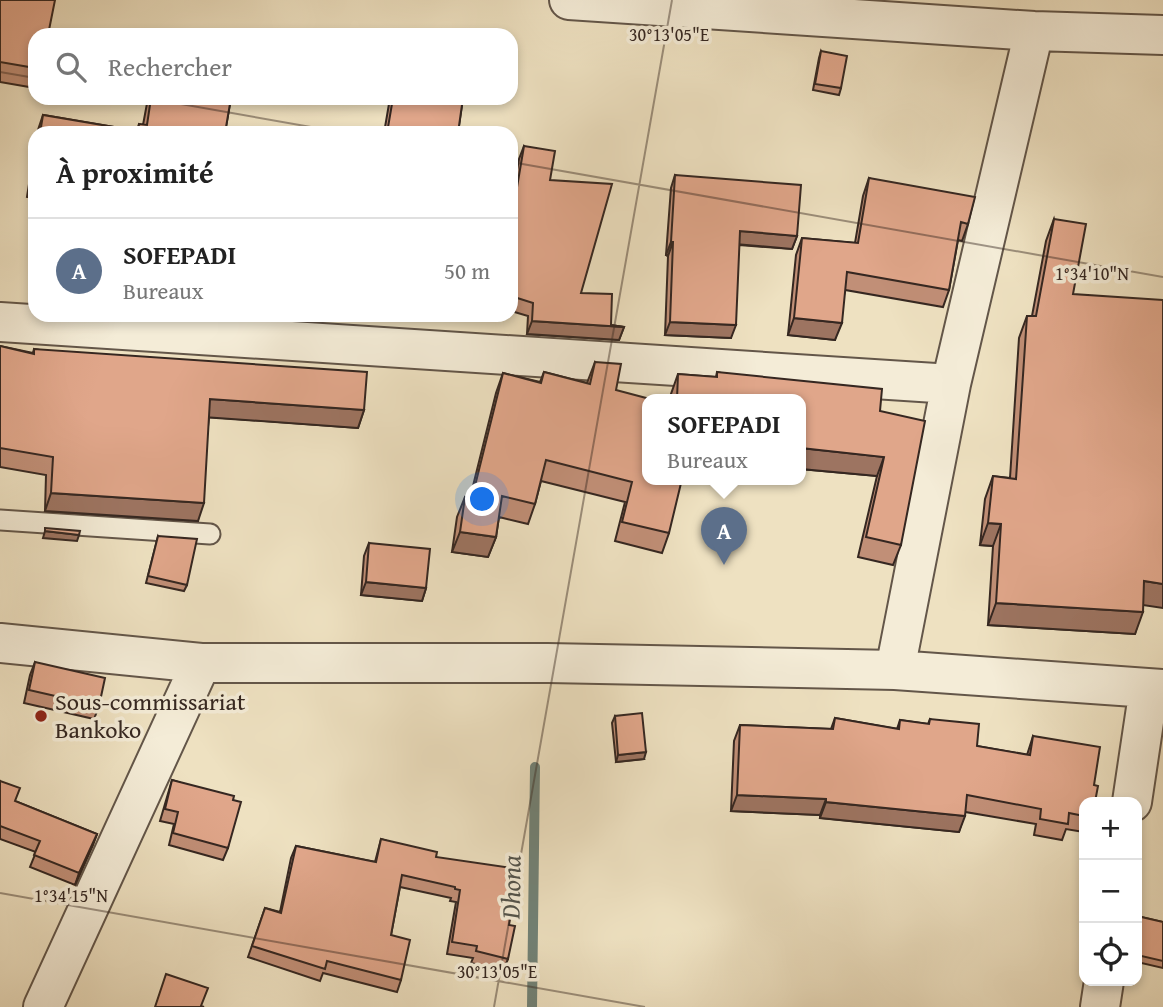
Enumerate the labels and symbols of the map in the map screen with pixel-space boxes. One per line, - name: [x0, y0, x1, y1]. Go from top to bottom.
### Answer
- text: 30°13'05"E: [629, 21, 709, 48]
- text: 1°34'10"N: [1055, 260, 1129, 287]
- your location: [465, 482, 499, 516]
- pin: A: [701, 507, 747, 565]
- place label: Sous-commissariat Bankoko: [55, 684, 246, 747]
- marker: Sous-commissariat Bankoko: [33, 708, 49, 724]
- water label: Dhona: [490, 855, 531, 920]
- text: 1°34'15"N: [34, 882, 108, 909]
- text: 30°13'05"E: [457, 958, 537, 985]

